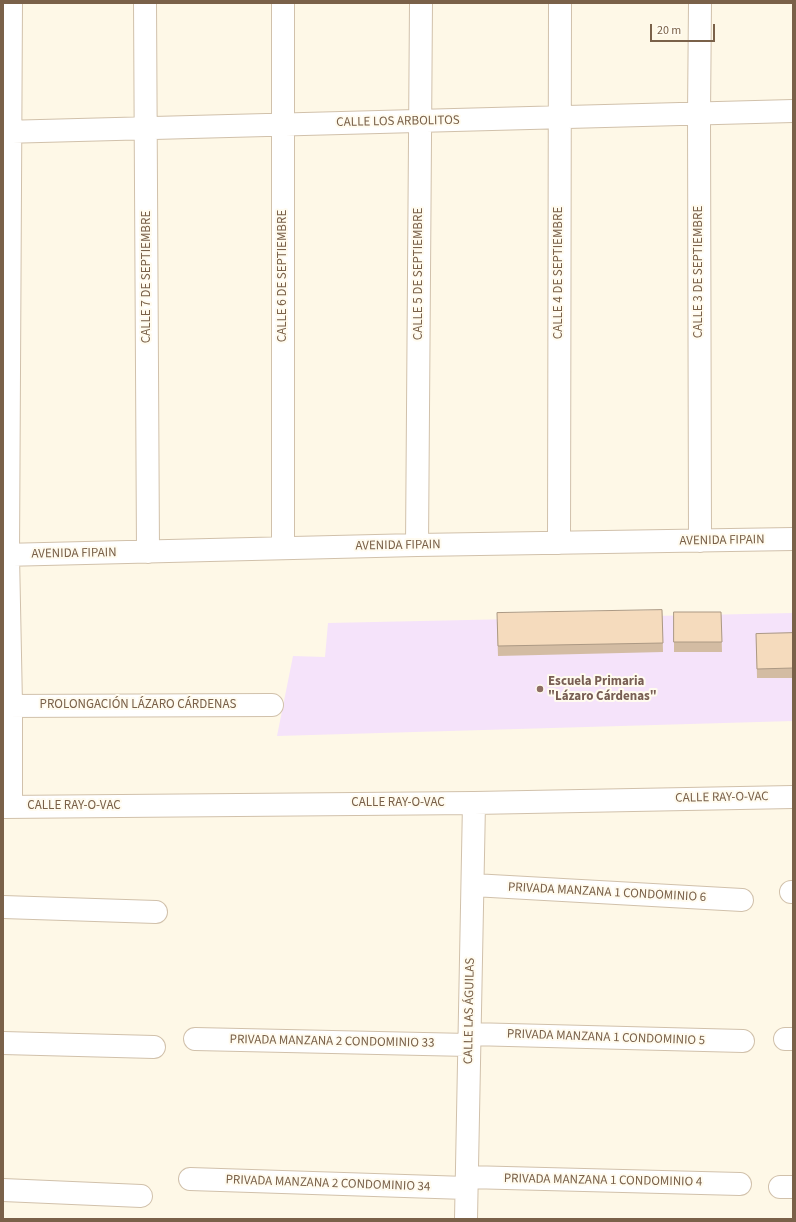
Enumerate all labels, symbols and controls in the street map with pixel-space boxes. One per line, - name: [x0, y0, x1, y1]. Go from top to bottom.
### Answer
- scale bar: [652, 16, 717, 42]
- text: 20 m: [657, 22, 681, 39]
- street label: CALLE LOS ARBOLITOS: [336, 113, 460, 131]
- street label: CALLE 3 DE SEPTIEMBRE: [691, 206, 707, 338]
- street label: CALLE 4 DE SEPTIEMBRE: [551, 207, 567, 339]
- street label: CALLE 5 DE SEPTIEMBRE: [411, 208, 427, 340]
- street label: CALLE 6 DE SEPTIEMBRE: [275, 210, 291, 342]
- street label: CALLE 7 DE SEPTIEMBRE: [139, 211, 155, 343]
- street label: AVENIDA FIPAIN: [679, 532, 765, 550]
- street label: AVENIDA FIPAIN: [355, 537, 441, 555]
- street label: AVENIDA FIPAIN: [31, 545, 117, 563]
- place label: Escuela Primaria "Lázaro Cárdenas": [548, 674, 657, 705]
- marker: Escuela Primaria "Lázaro Cárdenas": [535, 684, 545, 694]
- street label: PROLONGACIÓN LÁZARO CÁRDENAS: [40, 697, 236, 713]
- street label: CALLE RAY-O-VAC: [675, 789, 769, 807]
- street label: CALLE RAY-O-VAC: [351, 795, 445, 811]
- street label: CALLE RAY-O-VAC: [27, 798, 121, 814]
- street label: PRIVADA MANZANA 1 CONDOMINIO 6: [508, 880, 706, 906]
- street label: CALLE LAS ÁGUILAS: [461, 958, 479, 1064]
- street label: PRIVADA MANZANA 1 CONDOMINIO 5: [507, 1027, 705, 1049]
- street label: PRIVADA MANZANA 2 CONDOMINIO 33: [229, 1032, 435, 1052]
- street label: PRIVADA MANZANA 1 CONDOMINIO 4: [504, 1171, 702, 1191]
- street label: PRIVADA MANZANA 2 CONDOMINIO 34: [225, 1173, 431, 1195]

